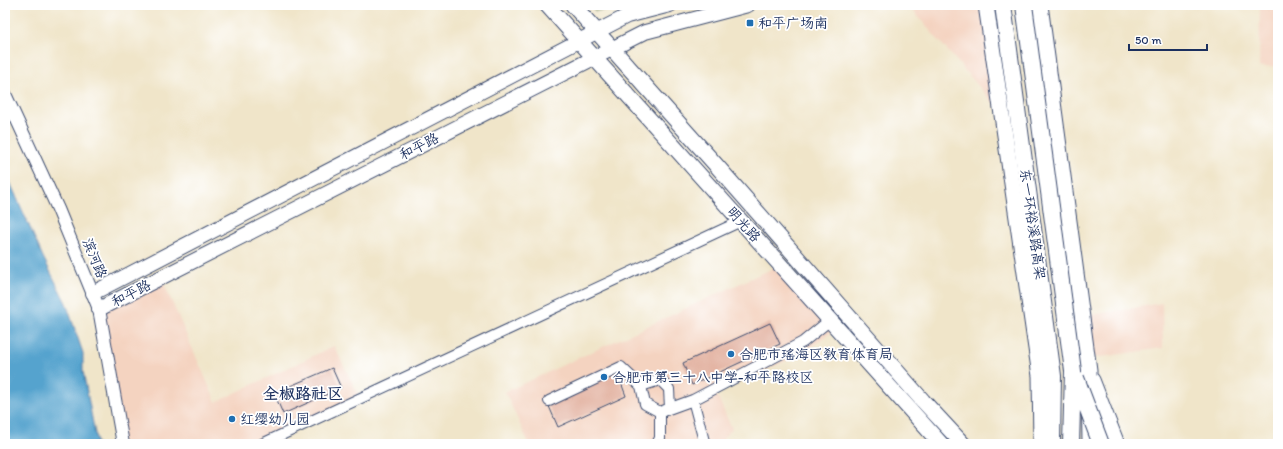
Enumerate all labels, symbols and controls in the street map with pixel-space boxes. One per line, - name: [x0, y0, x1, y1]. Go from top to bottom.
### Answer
- place label: 和平广场南: [758, 15, 828, 32]
- marker: 和平广场南: [745, 18, 755, 28]
- scale bar: [1129, 26, 1207, 52]
- text: 50 m: [1135, 33, 1161, 47]
- street label: 和平路: [397, 129, 442, 164]
- street label: 东一环裕溪路高架: [1016, 167, 1049, 281]
- street label: 明光路: [723, 203, 764, 246]
- street label: 滨河路: [79, 236, 110, 281]
- street label: 和平路: [109, 276, 154, 311]
- place label: 合肥市瑶海区教育体育局: [739, 346, 893, 363]
- marker: 合肥市瑶海区教育体育局: [726, 349, 736, 359]
- place label: 合肥市第三十八中学-和平路校区: [612, 369, 814, 386]
- marker: 合肥市第三十八中学-和平路校区: [599, 372, 609, 382]
- district label: 全椒路社区: [263, 384, 343, 403]
- place label: 红缨幼儿园: [240, 411, 310, 428]
- marker: 红缨幼儿园: [227, 414, 237, 424]

